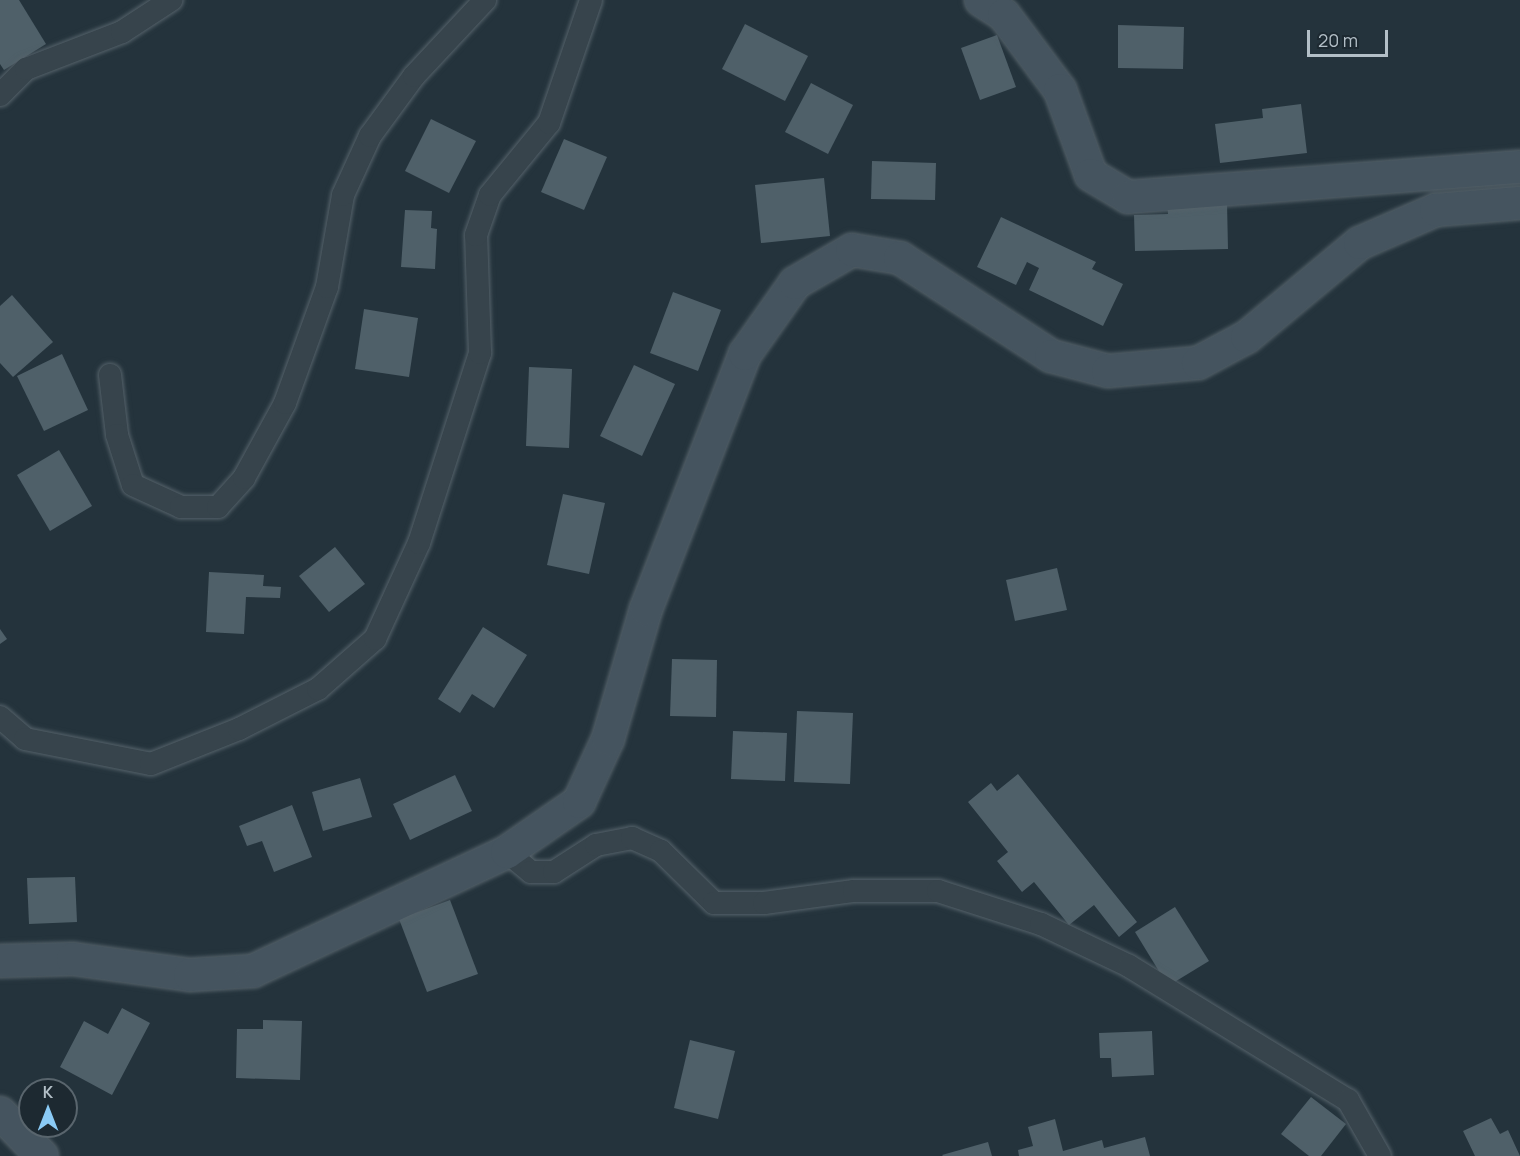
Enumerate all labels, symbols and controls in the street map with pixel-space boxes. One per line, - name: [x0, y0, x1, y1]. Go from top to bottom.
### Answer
- scale bar: [1310, 18, 1391, 56]
- text: 20 m: [1318, 28, 1358, 52]
- north arrow: [18, 1078, 78, 1138]
- text: K: [43, 1081, 53, 1103]

